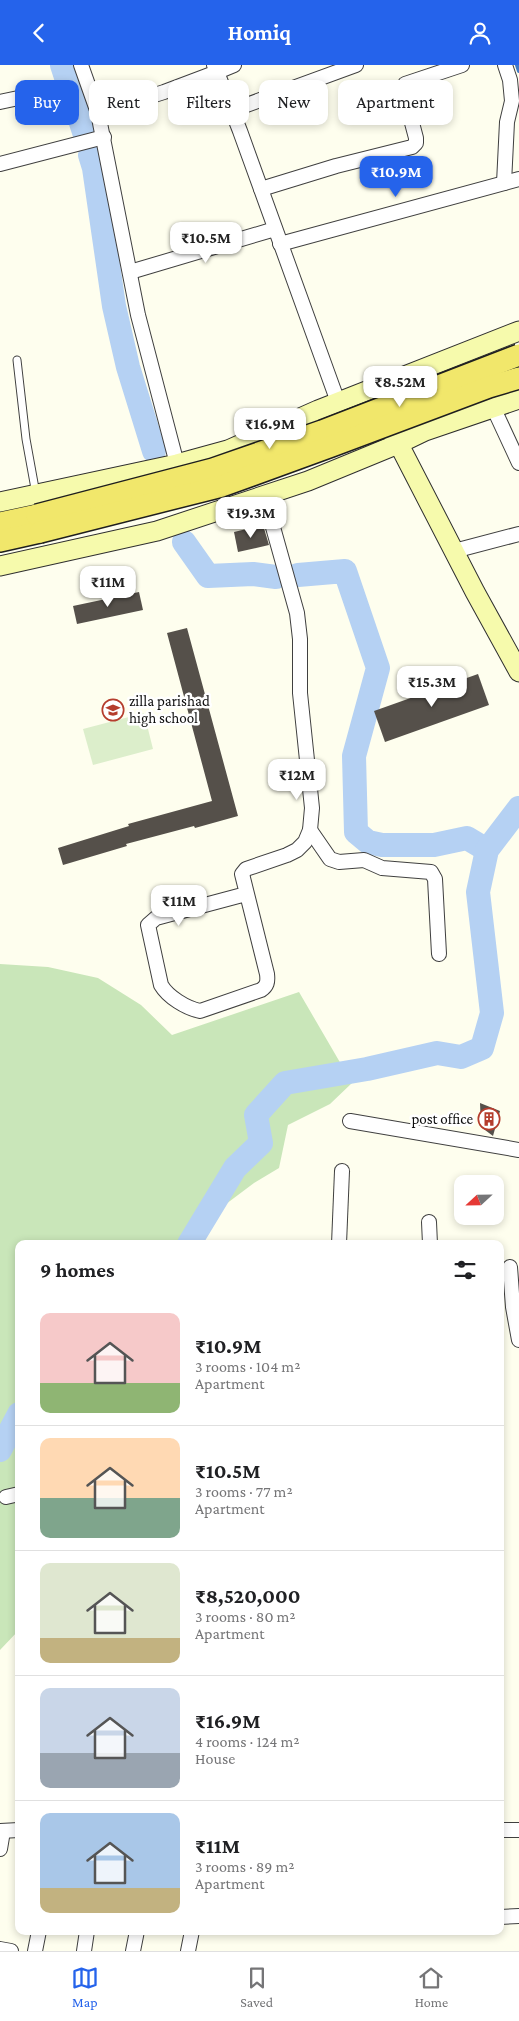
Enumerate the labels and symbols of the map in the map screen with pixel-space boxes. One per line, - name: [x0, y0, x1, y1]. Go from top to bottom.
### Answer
- pin: ₹10.9M: [355, 155, 437, 198]
- pin: ₹10.5M: [165, 221, 247, 264]
- pin: ₹8.52M: [359, 365, 441, 408]
- pin: ₹16.9M: [229, 407, 311, 450]
- pin: ₹19.3M: [210, 497, 292, 539]
- pin: ₹11M: [78, 565, 138, 608]
- pin: ₹15.3M: [391, 665, 473, 708]
- place label: zilla parishad high school: [129, 693, 210, 727]
- school or university icon: zilla parishad high school: [101, 698, 125, 722]
- pin: ₹12M: [267, 759, 327, 801]
- pin: ₹11M: [149, 885, 209, 927]
- building icon: post office: [477, 1107, 501, 1131]
- place label: post office: [411, 1111, 473, 1128]
- north arrow: [454, 1175, 504, 1225]

